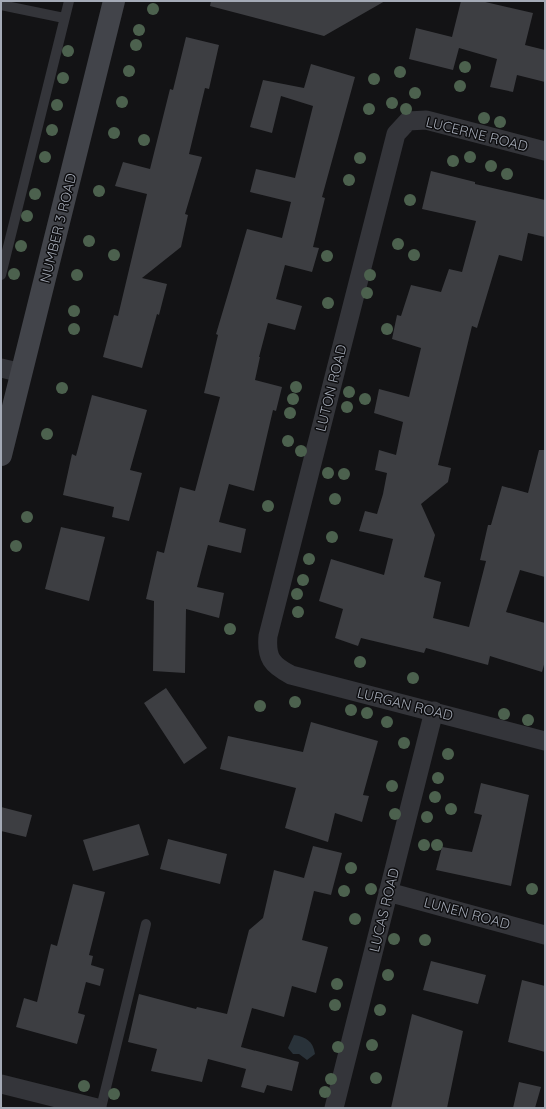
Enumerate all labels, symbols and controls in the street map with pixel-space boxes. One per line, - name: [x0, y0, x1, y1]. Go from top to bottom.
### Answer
- street label: LUCERNE ROAD: [424, 113, 530, 155]
- street label: NUMBER 3 ROAD: [36, 171, 80, 285]
- street label: LUTON ROAD: [311, 343, 351, 433]
- street label: LURGAN ROAD: [355, 683, 455, 725]
- street label: LUCAS ROAD: [365, 866, 403, 954]
- street label: LUNEN ROAD: [422, 893, 512, 933]

